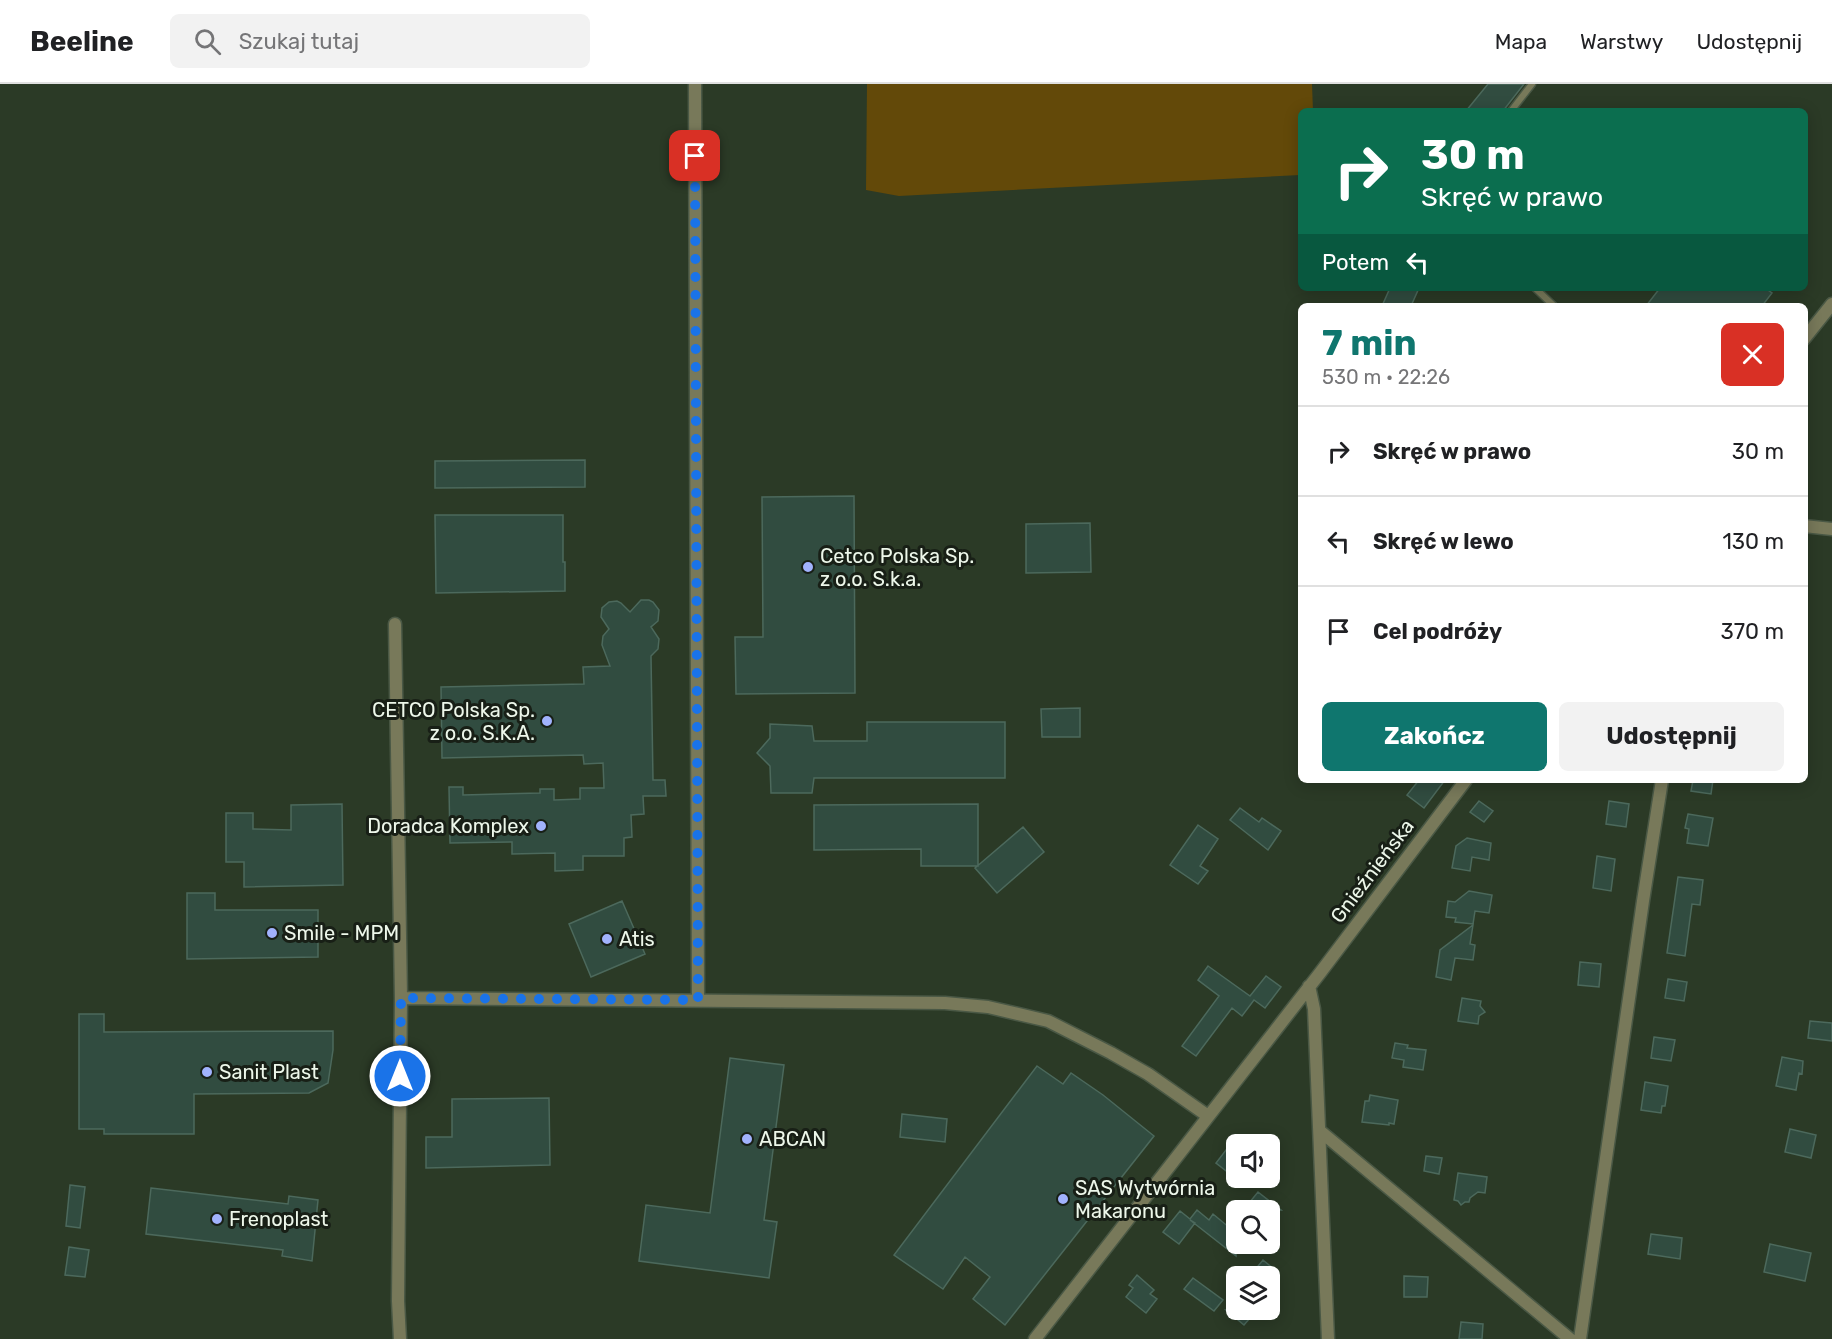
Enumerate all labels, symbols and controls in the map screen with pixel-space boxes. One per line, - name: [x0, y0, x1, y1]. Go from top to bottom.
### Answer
- search box: [170, 14, 590, 68]
- text: Beeline: [30, 25, 134, 58]
- icon: search: [191, 25, 224, 58]
- text: Szukaj tutaj: [239, 28, 359, 55]
- text: Mapa: [1495, 29, 1547, 54]
- text: Warstwy: [1580, 29, 1663, 54]
- text: Udostępnij: [1696, 29, 1802, 54]
- pin: [669, 130, 720, 181]
- text: 30 m: [1421, 130, 1525, 180]
- icon: right: [1322, 132, 1400, 210]
- icon: arrive: [678, 139, 711, 172]
- text: Skręć w prawo: [1421, 181, 1603, 213]
- icon: left: [1401, 246, 1434, 279]
- text: Potem: [1322, 249, 1389, 276]
- text: 7 min: [1322, 321, 1417, 364]
- button: close: [1721, 323, 1784, 386]
- text: 530 m · 22:26: [1322, 365, 1450, 389]
- icon: right: [1322, 435, 1355, 468]
- text: Skręć w prawo: [1373, 438, 1531, 465]
- text: 30 m: [1732, 438, 1784, 465]
- icon: left: [1322, 525, 1355, 558]
- text: Skręć w lewo: [1373, 528, 1514, 555]
- text: 130 m: [1722, 528, 1784, 555]
- place label: Cetco Polska Sp. z o.o. S.k.a.: [820, 544, 974, 591]
- marker: Cetco Polska Sp. z o.o. S.k.a.: [801, 560, 815, 574]
- icon: arrive: [1322, 615, 1355, 648]
- text: Cel podróży: [1373, 618, 1502, 645]
- text: 370 m: [1721, 618, 1784, 645]
- place label: CETCO Polska Sp. z o.o. S.K.A.: [372, 698, 535, 745]
- button: Zakończ: [1322, 702, 1547, 771]
- button: Udostępnij: [1559, 702, 1784, 771]
- marker: CETCO Polska Sp. z o.o. S.K.A.: [540, 714, 554, 728]
- place label: Doradca Komplex: [367, 814, 529, 838]
- street label: Gnieźnieńska: [1325, 814, 1419, 928]
- marker: Doradca Komplex: [534, 819, 548, 833]
- place label: Smile - MPM: [284, 921, 399, 945]
- marker: Smile - MPM: [265, 926, 279, 940]
- place label: Atis: [619, 927, 655, 951]
- marker: Atis: [600, 932, 614, 946]
- position arrow: [368, 1044, 432, 1108]
- place label: Sanit Plast: [219, 1060, 319, 1084]
- marker: Sanit Plast: [200, 1065, 214, 1079]
- place label: ABCAN: [759, 1127, 826, 1151]
- marker: ABCAN: [740, 1132, 754, 1146]
- map controls: [1226, 1134, 1280, 1320]
- button: sound: [1226, 1134, 1280, 1188]
- place label: SAS Wytwórnia Makaronu: [1075, 1176, 1215, 1223]
- marker: SAS Wytwórnia Makaronu: [1056, 1192, 1070, 1206]
- button: search: [1226, 1200, 1280, 1254]
- place label: Frenoplast: [229, 1207, 329, 1231]
- marker: Frenoplast: [210, 1212, 224, 1226]
- button: layers: [1226, 1266, 1280, 1320]

